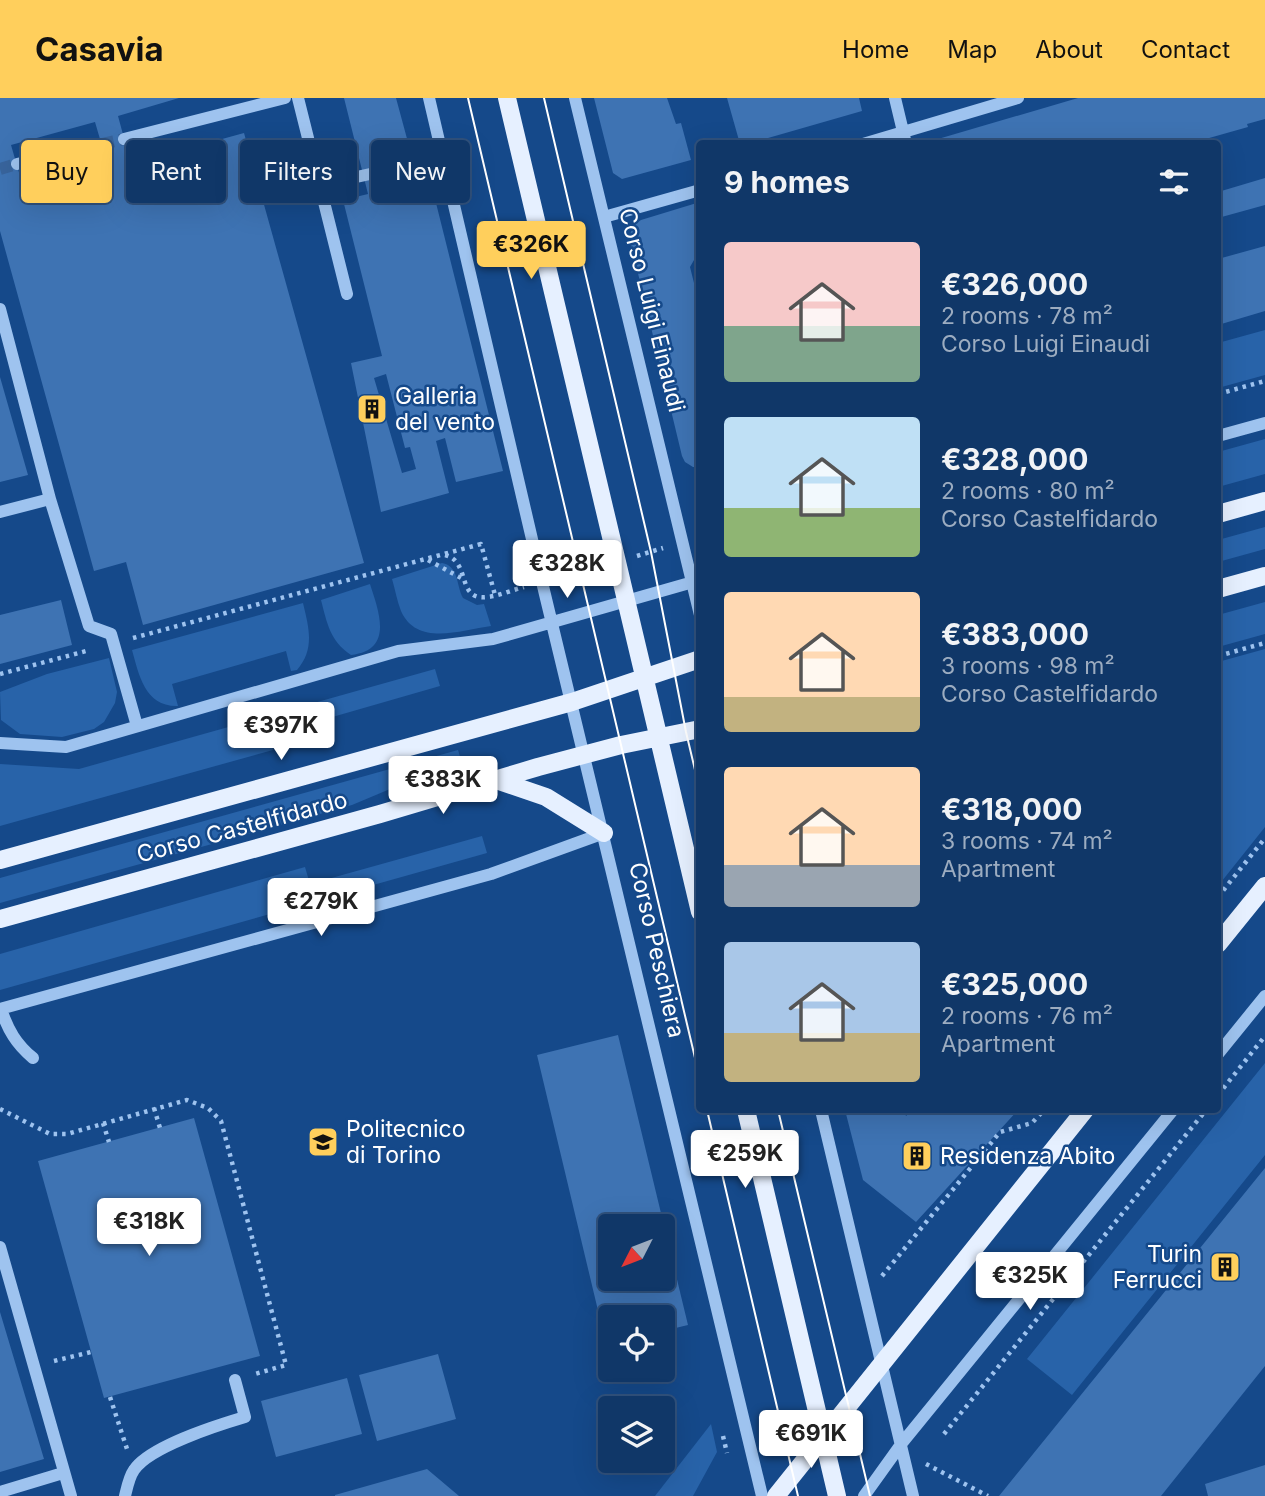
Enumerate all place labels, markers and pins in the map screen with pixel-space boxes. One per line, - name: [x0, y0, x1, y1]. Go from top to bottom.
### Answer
- pin: €326K: [482, 222, 580, 281]
- place label: Galleria del vento: [395, 382, 495, 436]
- building icon: Galleria del vento: [355, 392, 389, 426]
- pin: €328K: [518, 540, 616, 600]
- pin: €397K: [232, 702, 330, 762]
- pin: €383K: [394, 756, 492, 816]
- pin: €279K: [272, 878, 370, 938]
- place label: Politecnico di Torino: [346, 1115, 465, 1169]
- school or university icon: Politecnico di Torino: [306, 1125, 340, 1159]
- pin: €259K: [696, 1130, 794, 1190]
- building icon: Residenza Abito: [900, 1139, 934, 1173]
- place label: Residenza Abito: [940, 1142, 1115, 1170]
- pin: €318K: [100, 1198, 198, 1258]
- place label: Turin Ferrucci: [1113, 1240, 1202, 1294]
- building icon: Turin Ferrucci: [1208, 1250, 1242, 1284]
- pin: €325K: [981, 1252, 1079, 1312]
- pin: €691K: [762, 1410, 860, 1470]

